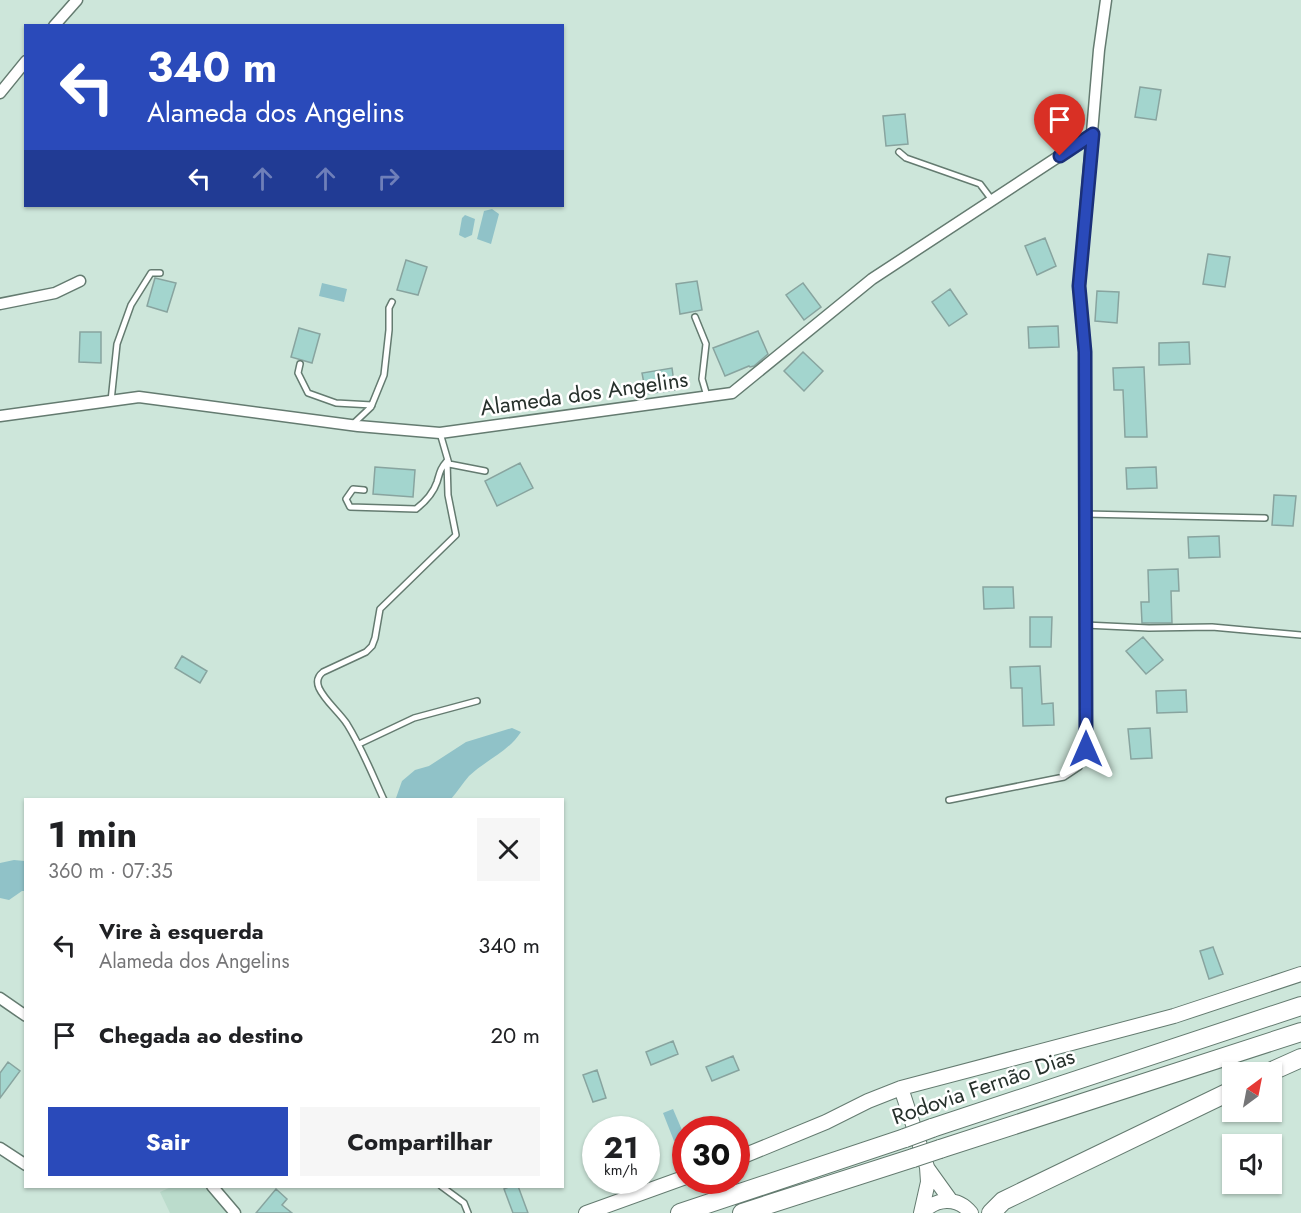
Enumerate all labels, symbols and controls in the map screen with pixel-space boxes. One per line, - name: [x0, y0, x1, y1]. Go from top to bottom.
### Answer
- text: 340 m: [147, 37, 277, 98]
- icon: left: [48, 48, 126, 126]
- text: Alameda dos Angelins: [147, 93, 404, 132]
- pin: [1034, 94, 1085, 156]
- icon: arrive: [1043, 103, 1076, 136]
- icon: left: [183, 162, 216, 195]
- icon: ahead: [246, 162, 279, 195]
- icon: ahead: [309, 162, 342, 195]
- icon: right: [372, 162, 405, 195]
- street label: Alameda dos Angelins: [478, 363, 690, 423]
- position arrow: [1054, 717, 1118, 781]
- text: 1 min: [48, 808, 137, 860]
- button: close: [477, 818, 540, 881]
- text: 360 m · 07:35: [48, 857, 173, 886]
- text: Vire à esquerda: [99, 915, 264, 947]
- icon: left: [48, 929, 81, 962]
- text: 340 m: [478, 929, 540, 961]
- text: Alameda dos Angelins: [99, 947, 289, 976]
- icon: arrive: [48, 1019, 81, 1052]
- text: Chegada ao destino: [99, 1019, 303, 1051]
- text: 20 m: [491, 1019, 540, 1051]
- street label: Rodovia Fernão Dias: [887, 1040, 1079, 1132]
- north arrow: [1222, 1062, 1282, 1122]
- map controls: [1222, 1062, 1282, 1194]
- button: Sair: [48, 1107, 288, 1176]
- button: Compartilhar: [300, 1107, 540, 1176]
- speed limit sign: 30: [672, 1116, 750, 1194]
- text: 21: [604, 1126, 638, 1169]
- button: sound: [1222, 1134, 1282, 1194]
- text: km/h: [604, 1159, 638, 1181]

